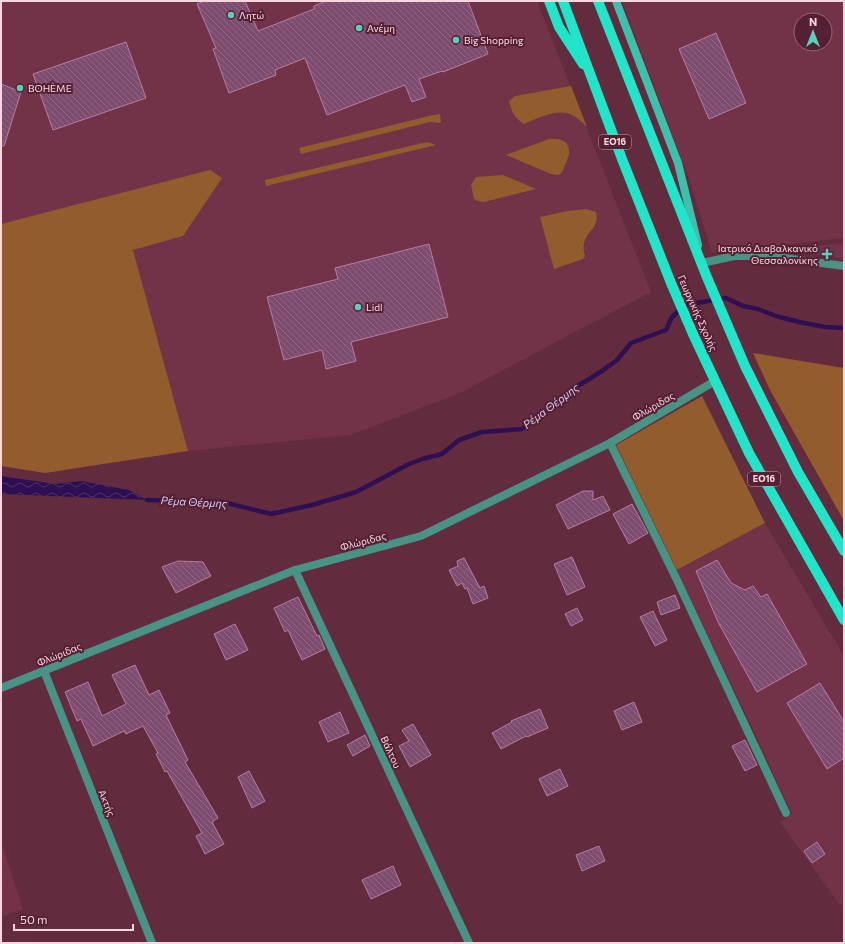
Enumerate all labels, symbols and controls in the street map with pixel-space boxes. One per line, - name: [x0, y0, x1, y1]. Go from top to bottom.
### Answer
- place label: Λητώ: [239, 9, 264, 21]
- marker: Λητώ: [226, 10, 236, 20]
- north arrow: [793, 12, 833, 52]
- text: N: [809, 15, 817, 28]
- place label: Ανέμη: [367, 22, 395, 34]
- marker: Ανέμη: [354, 23, 364, 33]
- place label: Big Shopping: [464, 34, 524, 46]
- marker: Big Shopping: [451, 35, 461, 45]
- place label: BOHÈME: [28, 82, 72, 94]
- marker: BOHÈME: [15, 83, 25, 93]
- road number: ΕΟ16: [599, 135, 631, 149]
- place label: Ιατρικό Διαβαλκανικό Θεσσαλονίκης: [718, 242, 818, 266]
- marker: Ιατρικό Διαβαλκανικό Θεσσαλονίκης: [821, 248, 833, 260]
- street label: Γεωργικής Σχολής: [676, 273, 720, 353]
- place label: Lidl: [366, 301, 383, 313]
- marker: Lidl: [353, 302, 363, 312]
- water label: Ρέμα Θέρμης: [520, 380, 582, 431]
- street label: Φλώριδας: [630, 389, 676, 423]
- road number: ΕΟ16: [748, 472, 780, 486]
- water label: Ρέμα Θέρμης: [160, 493, 228, 510]
- street label: Φλώριδας: [339, 529, 387, 553]
- street label: Φλώριδας: [35, 640, 83, 668]
- street label: Βάλτου: [378, 734, 404, 770]
- street label: Ακτής: [96, 788, 118, 818]
- scale bar: [14, 906, 133, 932]
- text: 50 m: [20, 912, 48, 926]

